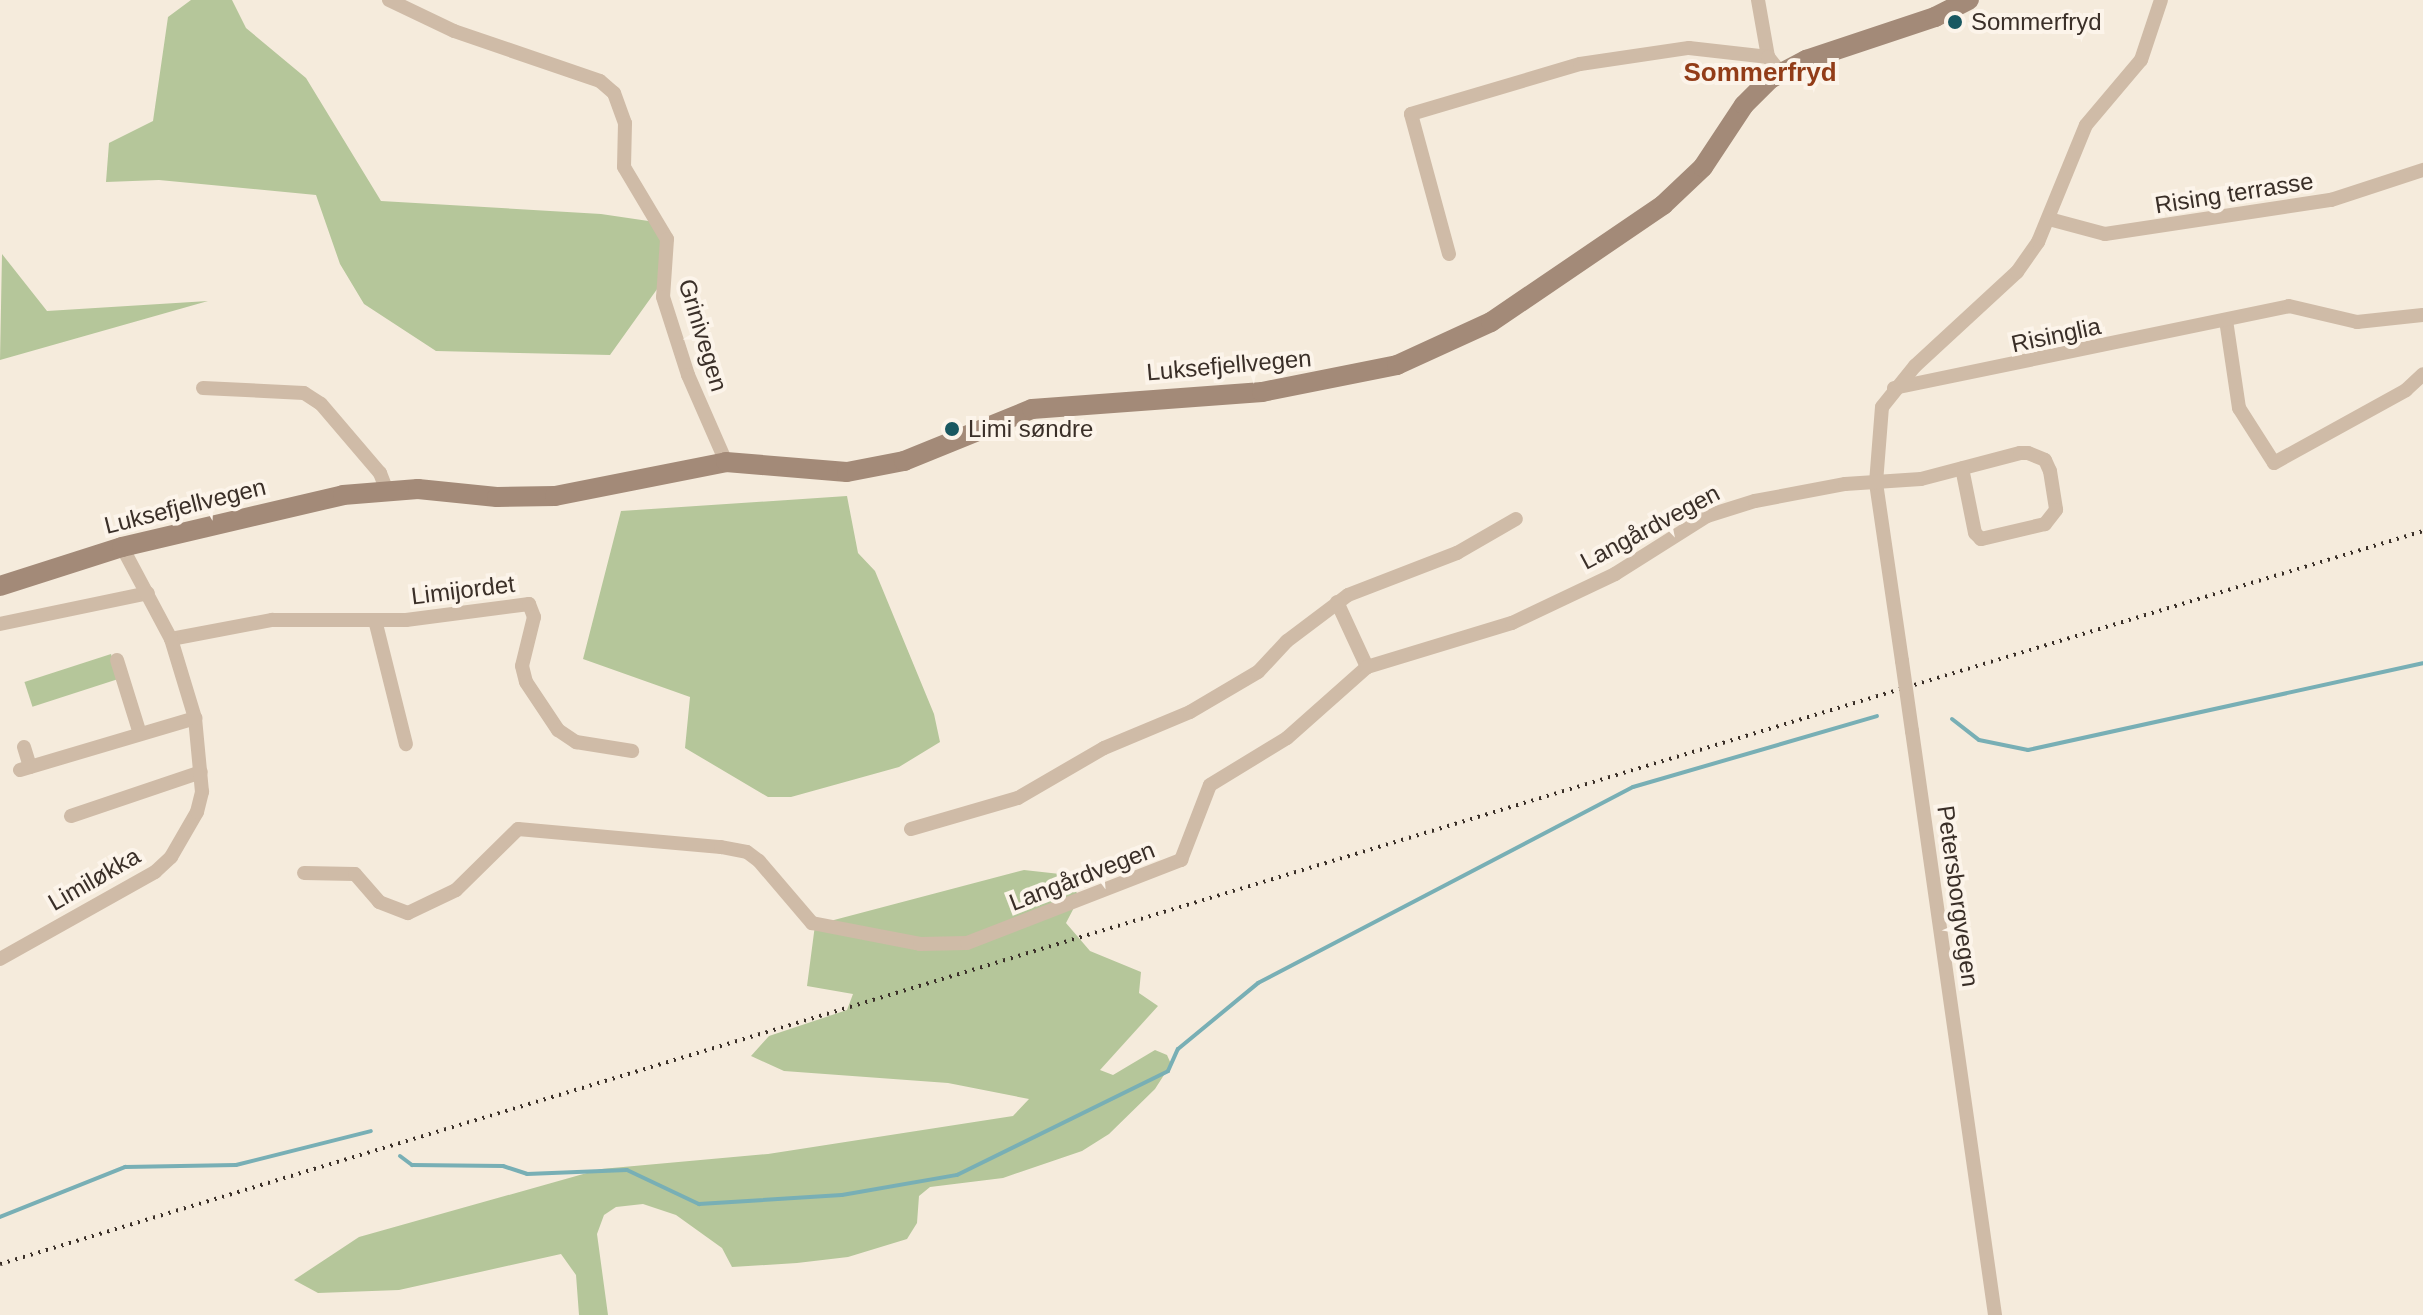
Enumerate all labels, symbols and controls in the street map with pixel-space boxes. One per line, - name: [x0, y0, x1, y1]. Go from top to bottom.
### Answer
- place label: Sommerfryd: [1971, 8, 2102, 36]
- marker: Sommerfryd: [1946, 13, 1964, 31]
- district label: Sommerfryd: [1683, 57, 1837, 89]
- street label: Rising terrasse: [2153, 166, 2315, 220]
- street label: Grinivegen: [672, 275, 734, 395]
- street label: Risinglia: [2009, 311, 2103, 359]
- street label: Luksefjellvegen: [1145, 343, 1313, 387]
- place label: Limi søndre: [968, 415, 1093, 443]
- marker: Limi søndre: [943, 420, 961, 438]
- street label: Luksefjellvegen: [101, 472, 269, 540]
- street label: Langårdvegen: [1575, 478, 1725, 576]
- street label: Limijordet: [410, 569, 516, 611]
- street label: Petersborgvegen: [1931, 803, 1985, 989]
- street label: Langårdvegen: [1005, 835, 1159, 917]
- street label: Limiløkka: [43, 841, 145, 917]

